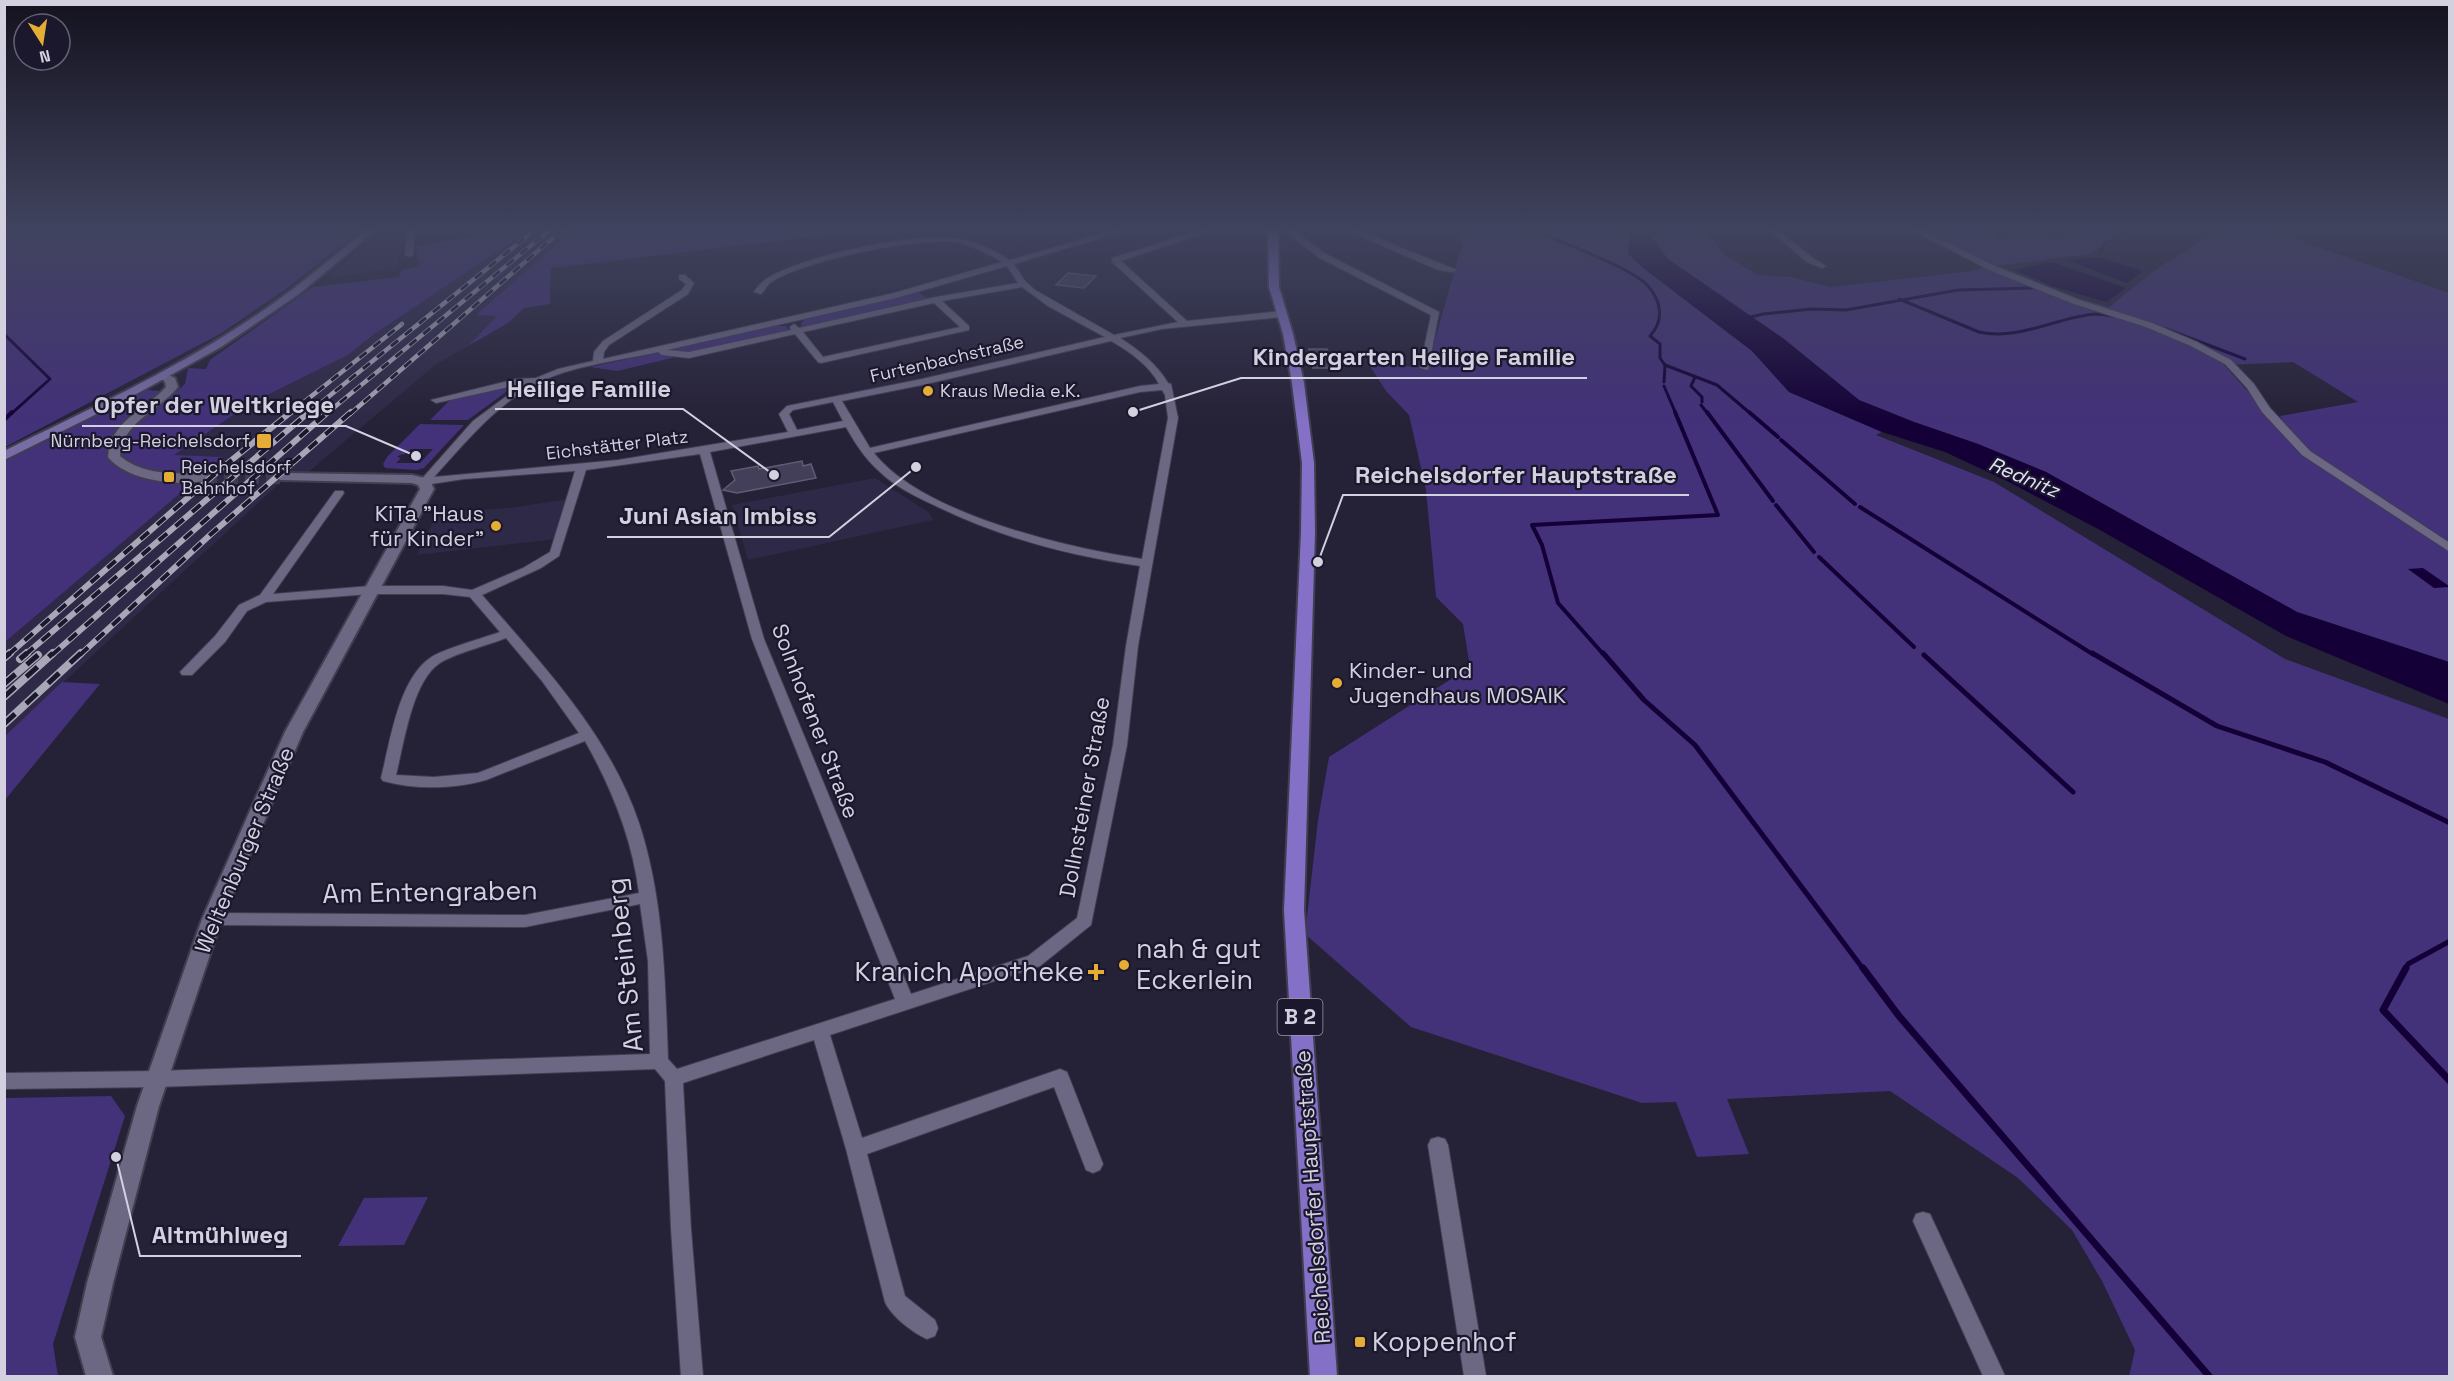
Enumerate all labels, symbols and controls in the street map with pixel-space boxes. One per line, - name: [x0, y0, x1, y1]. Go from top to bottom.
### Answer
- north arrow: [12, 12, 72, 72]
- text: N: [38, 45, 52, 68]
- street label: Furtenbachstraße: [868, 330, 1026, 387]
- callout: Kindergarten Heilige Familie: [1241, 336, 1587, 378]
- text: Kindergarten Heilige Familie: [1253, 341, 1575, 372]
- callout: Heilige Familie: [495, 367, 683, 409]
- text: Heilige Familie: [507, 373, 671, 404]
- place label: Kraus Media e.K.: [940, 379, 1081, 402]
- callout: Opfer der Weltkriege: [82, 384, 346, 426]
- marker: Kraus Media e.K.: [921, 384, 935, 398]
- text: Opfer der Weltkriege: [94, 389, 334, 420]
- street label: Eichstätter Platz: [545, 424, 689, 465]
- place label: Nürnberg-Reichelsdorf: [51, 429, 250, 452]
- marker: Nürnberg-Reichelsdorf: [255, 432, 273, 450]
- water label: Rednitz: [1985, 451, 2065, 504]
- callout: Reichelsdorfer Hauptstraße: [1343, 453, 1689, 495]
- place label: Reichelsdorf Bahnhof: [181, 455, 291, 499]
- text: Reichelsdorfer Hauptstraße: [1355, 459, 1677, 490]
- marker: Reichelsdorf Bahnhof: [162, 470, 176, 484]
- callout: Juni Asian Imbiss: [607, 495, 829, 537]
- place label: KiTa "Haus für Kinder": [370, 499, 484, 552]
- text: Juni Asian Imbiss: [619, 500, 817, 531]
- marker: KiTa "Haus für Kinder": [489, 519, 503, 533]
- street label: Solnhofener Straße: [766, 620, 866, 822]
- place label: Kinder- und Jugendhaus MOSAIK: [1349, 656, 1567, 709]
- marker: Kinder- und Jugendhaus MOSAIK: [1330, 676, 1344, 690]
- street label: Dollnsteiner Straße: [1053, 694, 1115, 900]
- street label: Weltenburger Straße: [188, 743, 300, 957]
- street label: Am Entengraben: [322, 872, 538, 911]
- street label: Am Steinberg: [598, 876, 651, 1054]
- place label: nah & gut Eckerlein: [1136, 931, 1261, 997]
- place label: Kranich Apotheke: [855, 954, 1084, 989]
- marker: nah & gut Eckerlein: [1117, 958, 1131, 972]
- marker: Kranich Apotheke: [1089, 965, 1103, 979]
- road number: B 2: [1278, 999, 1322, 1035]
- street label: Reichelsdorfer Hauptstraße: [1288, 1049, 1336, 1345]
- callout: Altmühlweg: [140, 1214, 301, 1256]
- text: Altmühlweg: [152, 1219, 288, 1250]
- place label: Koppenhof: [1372, 1324, 1517, 1359]
- marker: Koppenhof: [1353, 1335, 1367, 1349]

